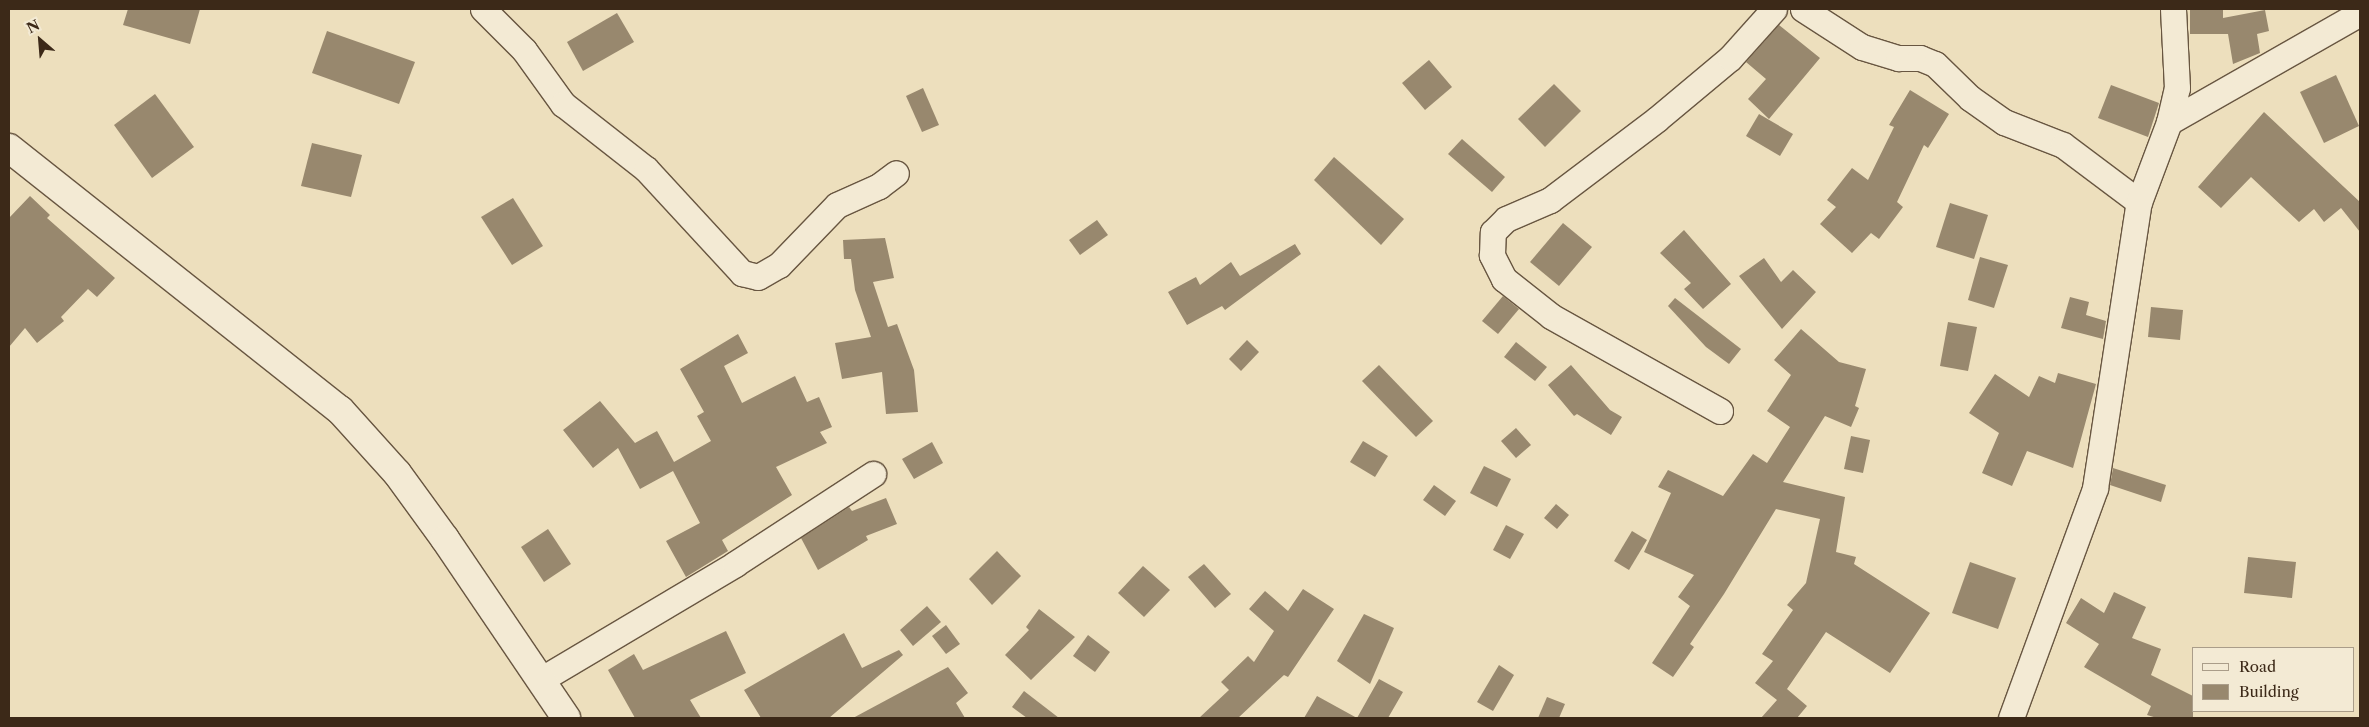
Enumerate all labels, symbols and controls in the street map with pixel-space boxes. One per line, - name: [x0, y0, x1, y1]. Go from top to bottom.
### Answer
- north arrow: [15, 15, 65, 65]
- text: N: [24, 16, 43, 37]
- legend: [2192, 647, 2354, 712]
- text: Road: [2239, 657, 2276, 676]
- text: Building: [2239, 682, 2299, 701]

